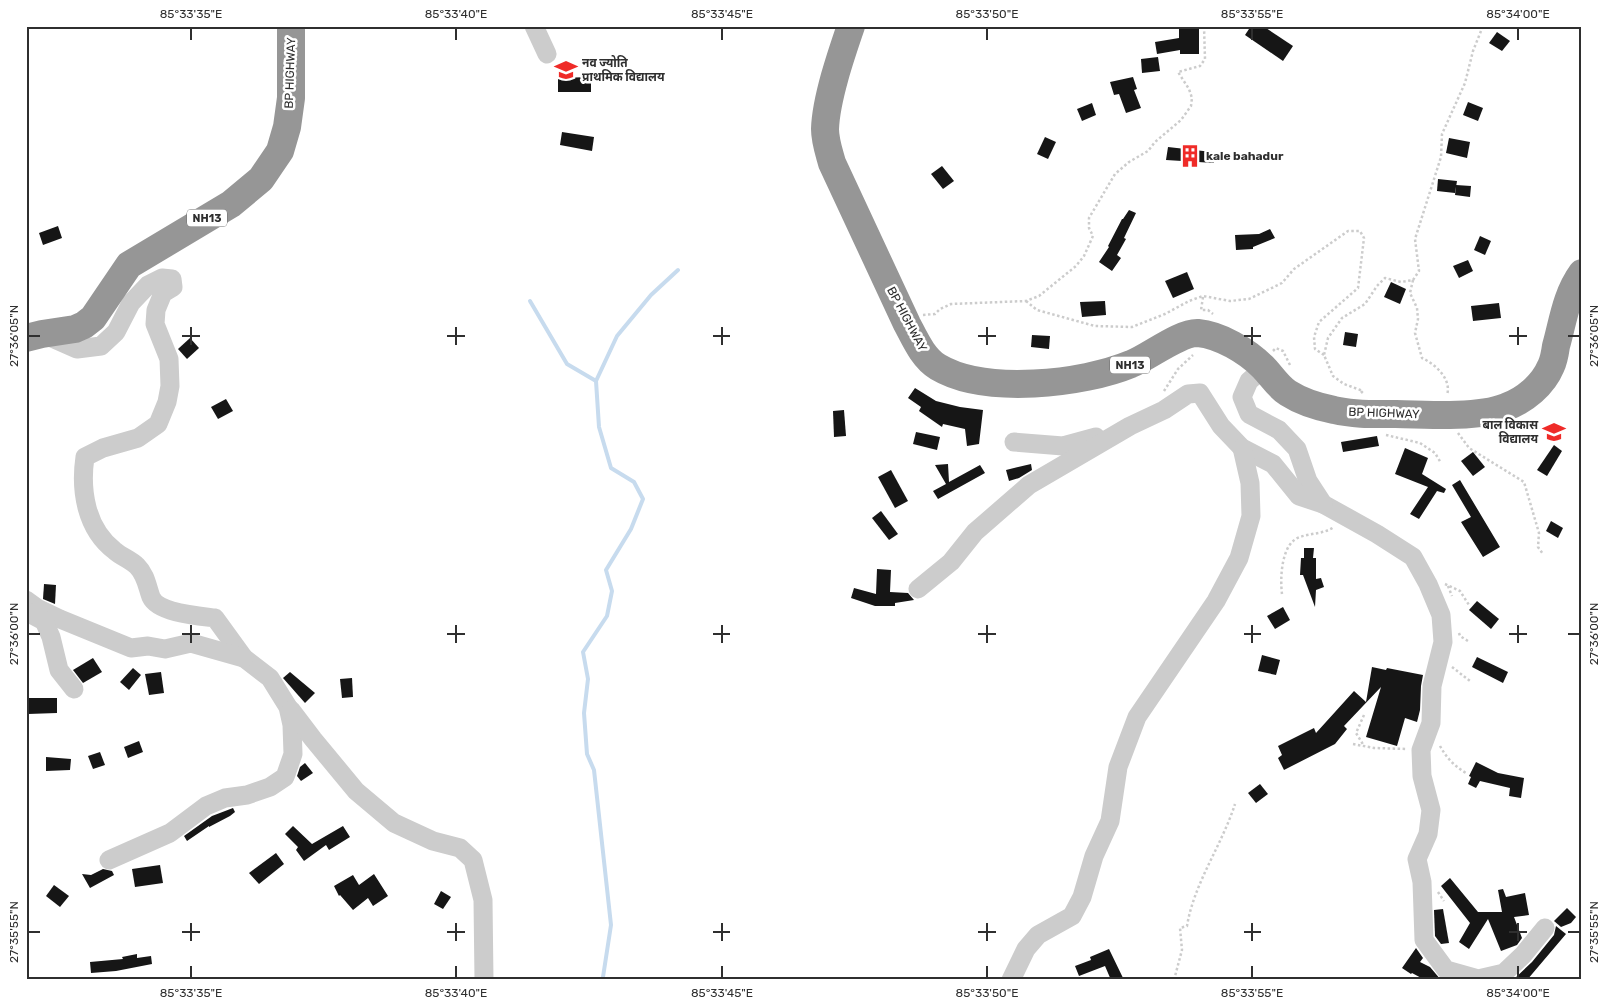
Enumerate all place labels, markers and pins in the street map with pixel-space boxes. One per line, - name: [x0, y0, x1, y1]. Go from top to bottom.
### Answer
- place label: नव ज्योति प्राथमिक विद्यालय: [582, 55, 665, 84]
- school or university icon: नव ज्योति प्राथमिक विद्यालय: [553, 57, 579, 83]
- building icon: kale bahadur: [1177, 143, 1203, 169]
- place label: kale bahadur: [1206, 149, 1284, 163]
- place label: बाल विकास विद्यालय: [1483, 417, 1539, 446]
- school or university icon: बाल विकास विद्यालय: [1541, 419, 1567, 445]

